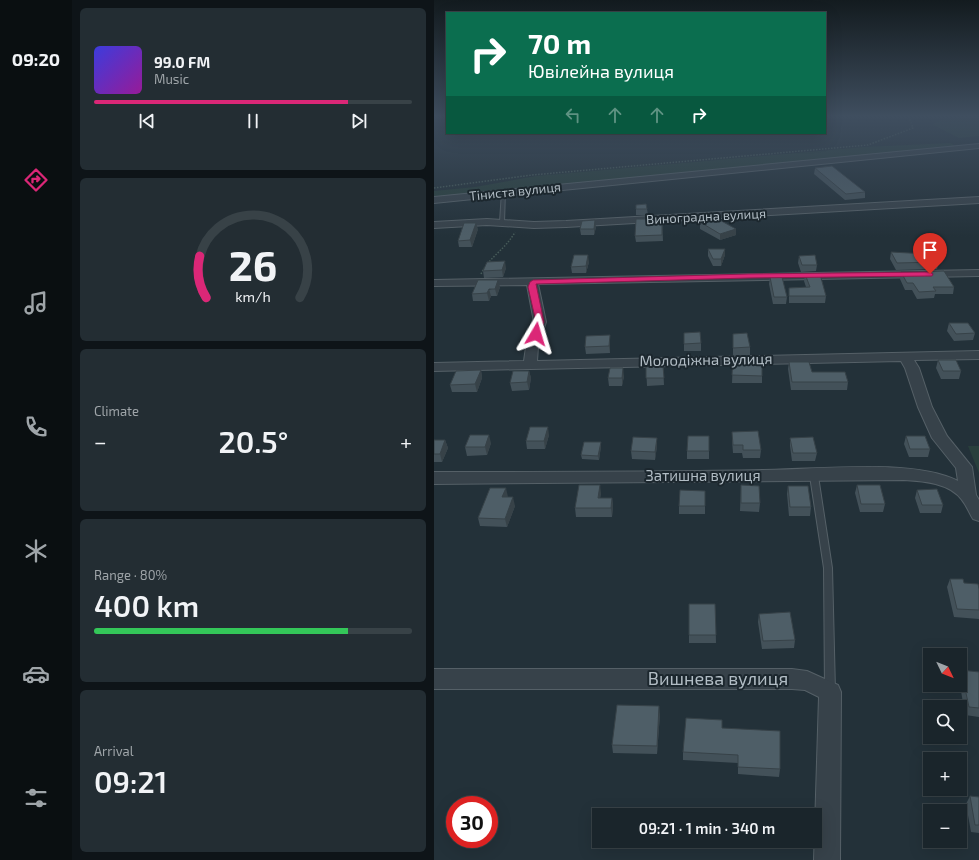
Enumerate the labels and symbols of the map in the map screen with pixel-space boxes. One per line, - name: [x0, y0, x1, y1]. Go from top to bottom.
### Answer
- street label: Тіниста вулиця: [468, 178, 562, 204]
- street label: Виноградна вулиця: [646, 205, 766, 227]
- pin: [913, 233, 947, 274]
- position arrow: [515, 313, 557, 355]
- street label: Молодіжна вулиця: [639, 349, 773, 370]
- street label: Затишна вулиця: [645, 466, 761, 485]
- north arrow: [923, 648, 967, 692]
- street label: Вишнева вулиця: [648, 667, 788, 689]
- speed limit sign: 30: [446, 796, 498, 848]

